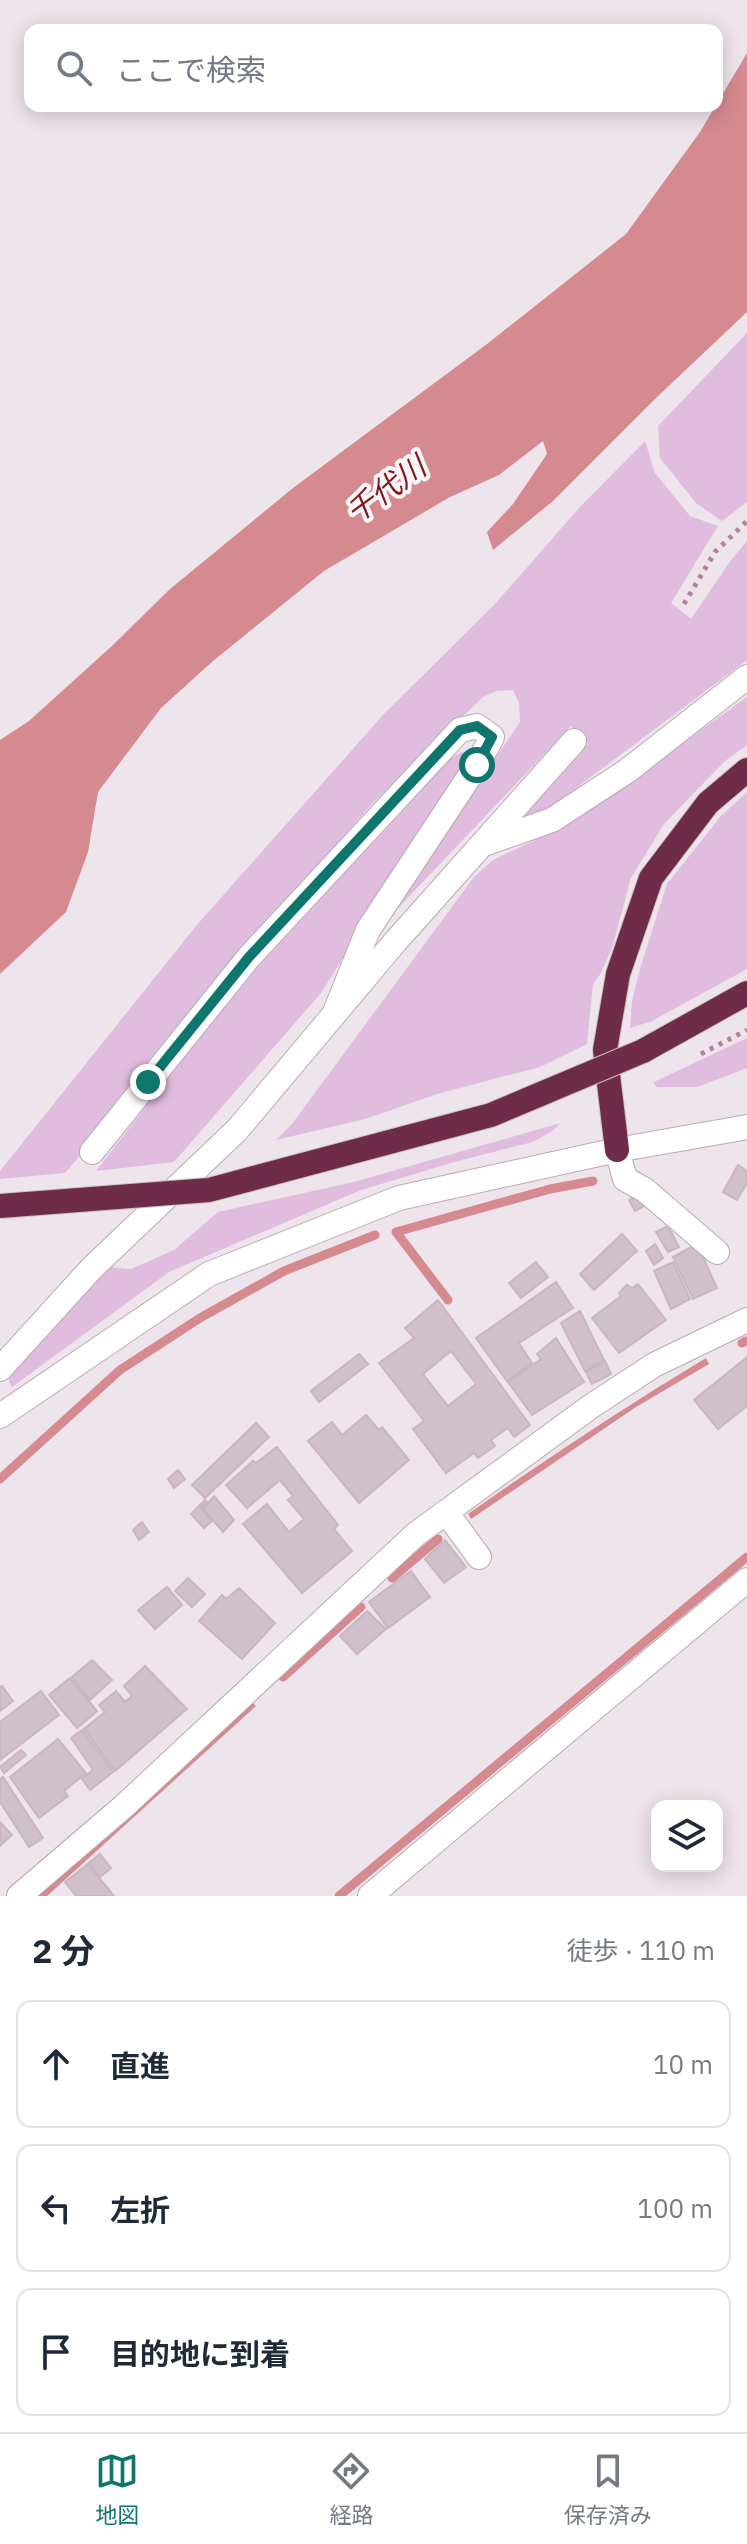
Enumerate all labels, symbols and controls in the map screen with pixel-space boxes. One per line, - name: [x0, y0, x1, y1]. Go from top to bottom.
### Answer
- search box: [24, 24, 723, 112]
- icon: search: [52, 46, 96, 90]
- text: ここで検索: [116, 50, 266, 89]
- water label: 千代川: [337, 445, 435, 531]
- route start: [459, 747, 495, 783]
- route end: [130, 1064, 166, 1100]
- map controls: [651, 1800, 723, 1872]
- button: layers: [651, 1800, 723, 1872]
- text: 2 分: [32, 1928, 94, 1972]
- text: 徒歩 · 110 m: [567, 1933, 715, 1967]
- icon: ahead: [34, 2042, 78, 2086]
- text: 直進: [110, 2046, 170, 2085]
- text: 10 m: [653, 2047, 713, 2081]
- icon: left: [34, 2186, 78, 2230]
- text: 左折: [110, 2190, 170, 2229]
- text: 100 m: [637, 2191, 713, 2225]
- icon: arrive: [34, 2330, 78, 2374]
- text: 目的地に到着: [110, 2334, 290, 2373]
- tab: 地図: [95, 2449, 139, 2529]
- tab: 経路: [329, 2449, 374, 2529]
- tab: 保存済み: [564, 2449, 652, 2529]

